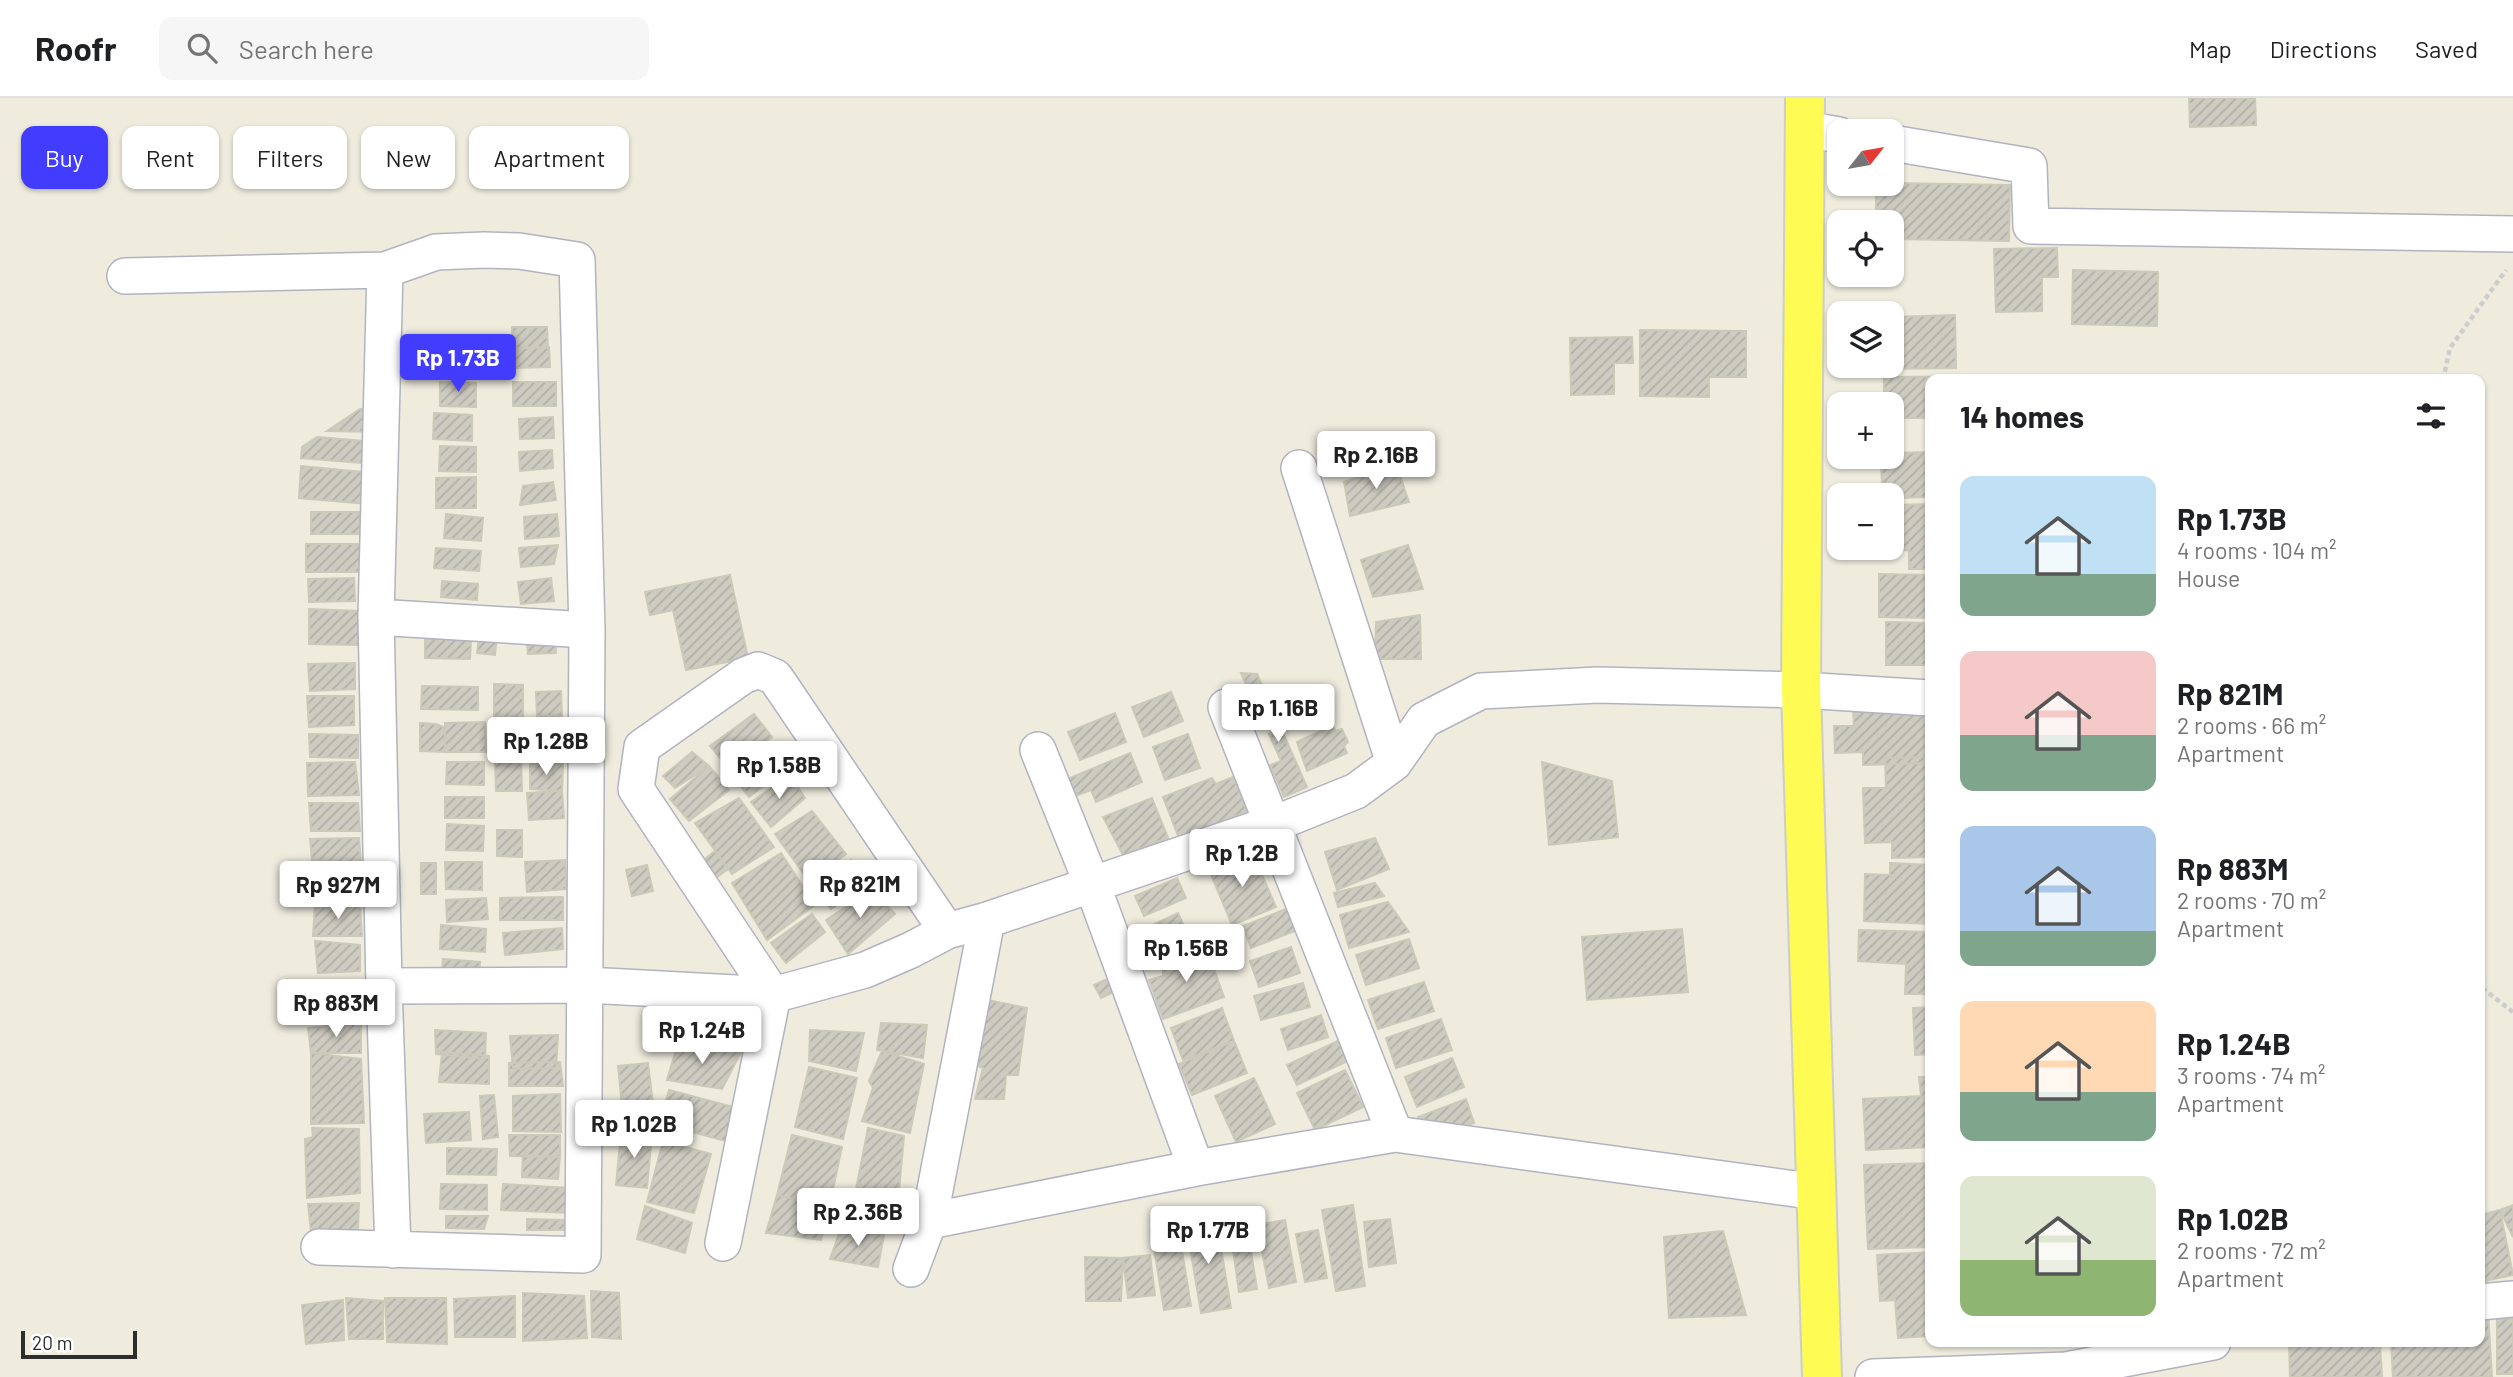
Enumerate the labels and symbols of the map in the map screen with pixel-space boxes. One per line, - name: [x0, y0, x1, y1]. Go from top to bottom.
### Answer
- north arrow: [1827, 119, 1904, 196]
- pin: Rp 1.73B: [386, 334, 530, 394]
- pin: Rp 2.16B: [1304, 432, 1448, 491]
- pin: Rp 1.16B: [1206, 684, 1350, 744]
- pin: Rp 1.28B: [474, 718, 618, 777]
- pin: Rp 1.58B: [707, 742, 851, 801]
- pin: Rp 1.2B: [1177, 830, 1307, 889]
- pin: Rp 821M: [795, 860, 925, 920]
- pin: Rp 927M: [273, 862, 403, 921]
- pin: Rp 1.56B: [1114, 924, 1258, 984]
- pin: Rp 883M: [271, 979, 401, 1039]
- pin: Rp 1.24B: [630, 1006, 774, 1066]
- pin: Rp 1.02B: [562, 1100, 706, 1160]
- pin: Rp 2.36B: [786, 1188, 930, 1248]
- pin: Rp 1.77B: [1136, 1206, 1280, 1266]
- scale bar: [21, 1328, 136, 1360]

